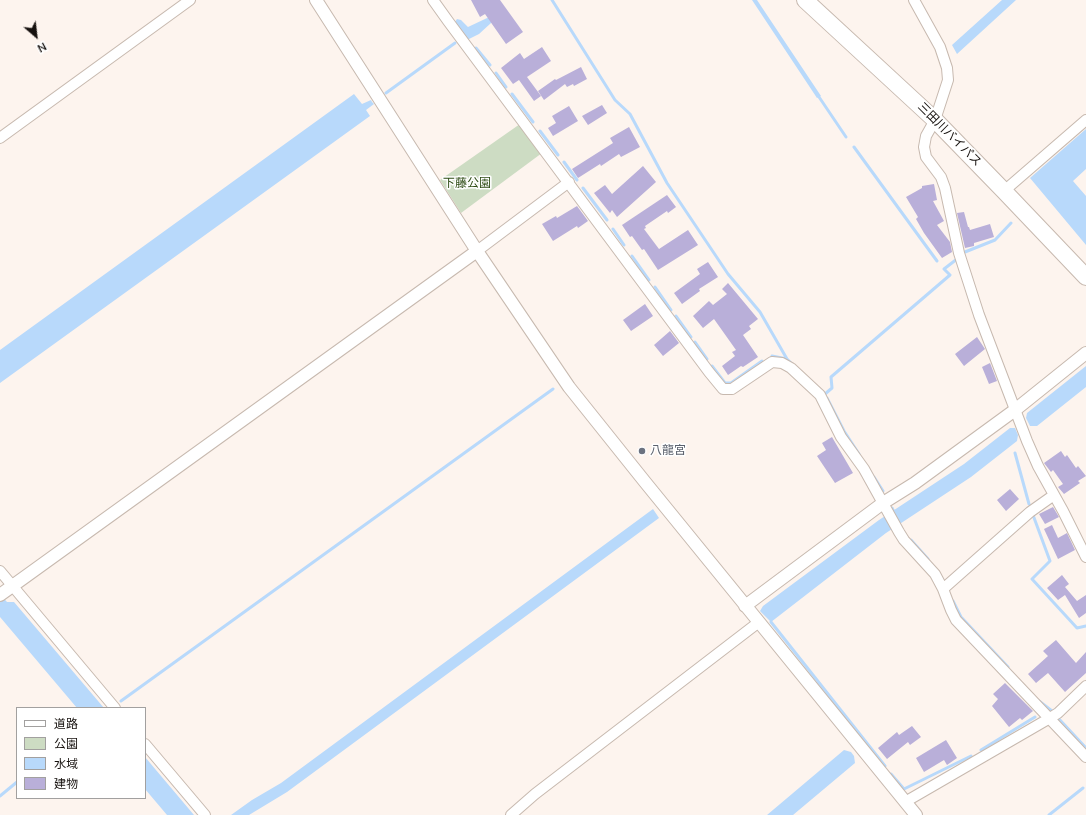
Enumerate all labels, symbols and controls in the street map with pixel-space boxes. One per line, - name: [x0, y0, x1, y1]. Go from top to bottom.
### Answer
- north arrow: [16, 16, 56, 56]
- text: N: [35, 38, 49, 56]
- street label: 三田川バイパス: [914, 100, 984, 170]
- park label: 下藤公園: [443, 177, 491, 191]
- place label: 八龍宮: [650, 444, 686, 458]
- marker: 八龍宮: [637, 446, 647, 456]
- legend: [16, 707, 146, 799]
- text: 道路: [54, 716, 78, 732]
- text: 公園: [54, 736, 78, 752]
- text: 水域: [54, 756, 78, 772]
- text: 建物: [54, 776, 78, 792]

